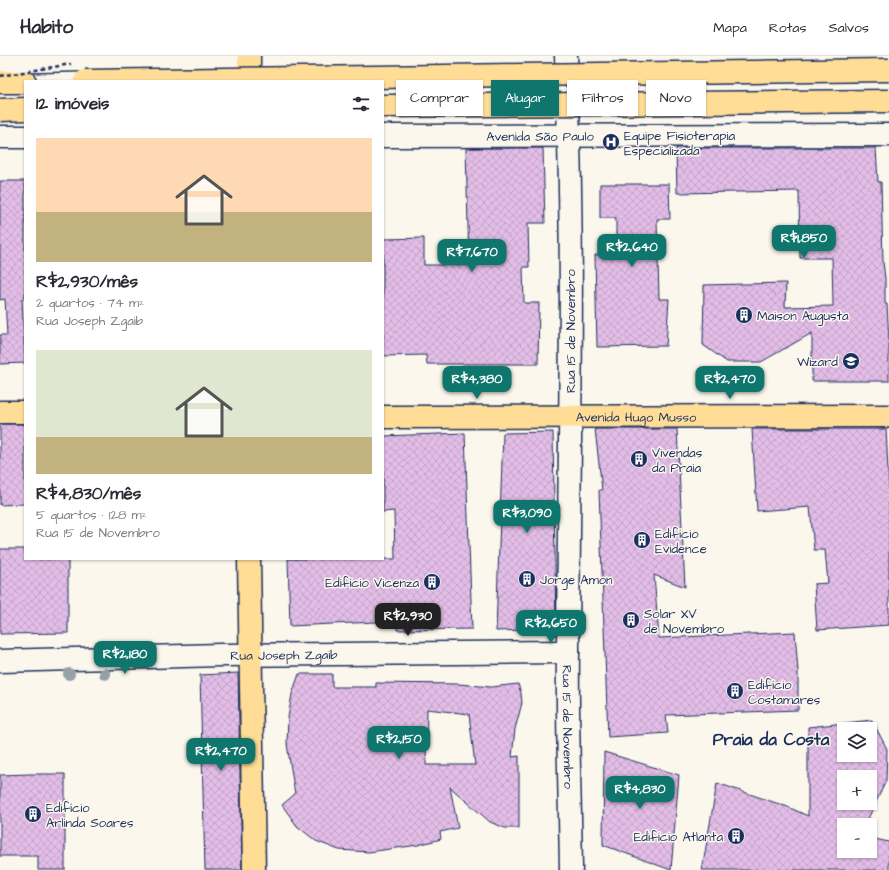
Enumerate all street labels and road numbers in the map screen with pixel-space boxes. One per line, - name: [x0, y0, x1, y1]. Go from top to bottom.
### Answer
- street label: Avenida São Paulo: [486, 128, 594, 146]
- street label: Rua 15 de Novembro: [562, 268, 580, 393]
- street label: Avenida Hugo Musso: [576, 408, 697, 427]
- street label: Rua Joseph Zgaib: [230, 646, 338, 665]
- street label: Rua 15 de Novembro: [558, 665, 577, 790]

